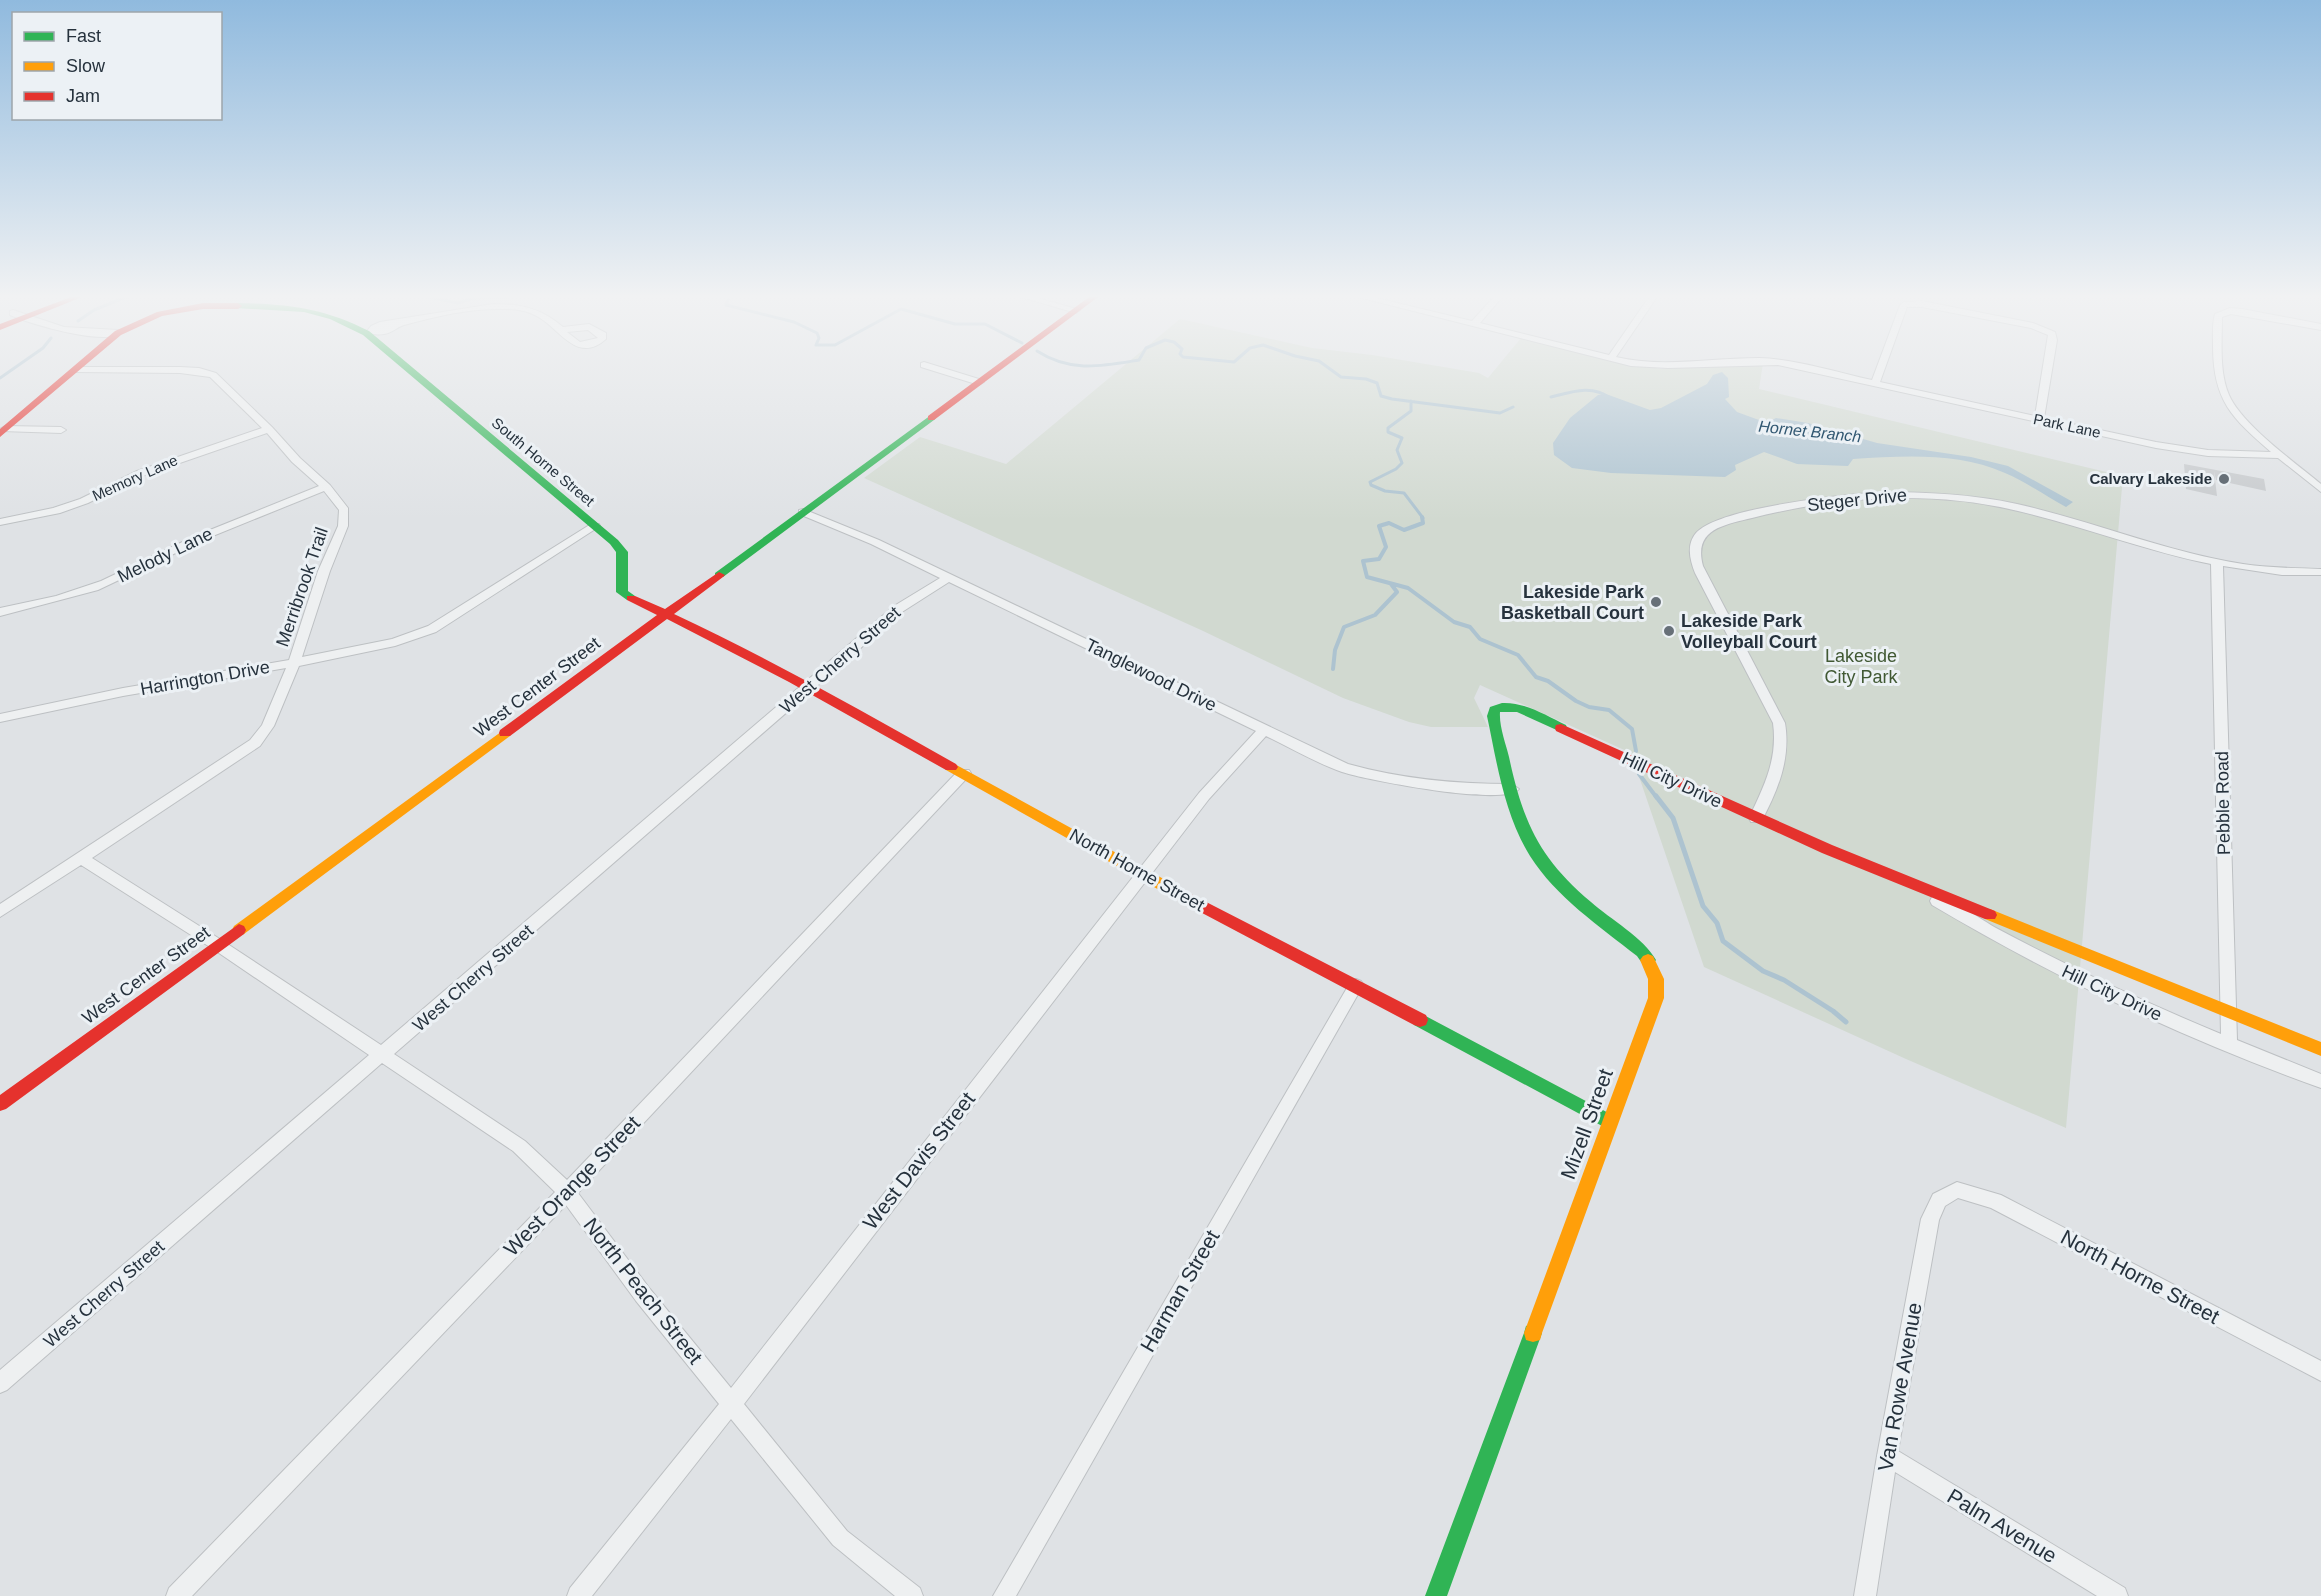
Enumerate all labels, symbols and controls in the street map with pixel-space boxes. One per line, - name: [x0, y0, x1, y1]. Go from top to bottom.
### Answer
- legend: [12, 12, 222, 120]
- text: Fast: [66, 26, 101, 46]
- text: Slow: [66, 56, 106, 76]
- text: Jam: [66, 86, 100, 106]
- street label: Park Lane: [2032, 410, 2102, 441]
- street label: South Horne Street: [489, 414, 599, 510]
- water label: Hornet Branch: [1758, 418, 1862, 445]
- street label: Memory Lane: [89, 451, 180, 504]
- place label: Calvary Lakeside: [2089, 470, 2212, 487]
- marker: Calvary Lakeside: [2217, 472, 2231, 486]
- street label: Steger Drive: [1806, 485, 1908, 515]
- street label: Melody Lane: [114, 523, 216, 587]
- street label: Merribrook Trail: [272, 525, 332, 649]
- place label: Lakeside Park Basketball Court: [1501, 582, 1645, 623]
- marker: Lakeside Park Basketball Court: [1649, 595, 1663, 609]
- street label: West Cherry Street: [776, 602, 904, 718]
- place label: Lakeside Park Volleyball Court: [1681, 611, 1817, 652]
- marker: Lakeside Park Volleyball Court: [1662, 624, 1676, 638]
- street label: West Center Street: [470, 633, 604, 741]
- street label: Tanglewood Drive: [1082, 635, 1220, 715]
- park label: Lakeside City Park: [1824, 646, 1899, 687]
- street label: Harrington Drive: [139, 657, 271, 699]
- street label: Hill City Drive: [1619, 748, 1725, 812]
- street label: Pebble Road: [2212, 751, 2234, 855]
- street label: North Horne Street: [1066, 825, 1208, 915]
- street label: West Cherry Street: [409, 920, 537, 1036]
- street label: West Center Street: [78, 922, 214, 1028]
- street label: Hill City Drive: [2059, 961, 2165, 1025]
- street label: Mizell Street: [1556, 1065, 1617, 1182]
- street label: West Davis Street: [858, 1087, 979, 1234]
- street label: West Orange Street: [499, 1111, 644, 1260]
- street label: North Peach Street: [579, 1213, 708, 1368]
- street label: North Horne Street: [2057, 1225, 2224, 1328]
- street label: Harman Street: [1135, 1226, 1224, 1356]
- street label: West Cherry Street: [40, 1236, 168, 1352]
- street label: Van Rowe Avenue: [1873, 1301, 1926, 1473]
- street label: Palm Avenue: [1943, 1484, 2061, 1567]

